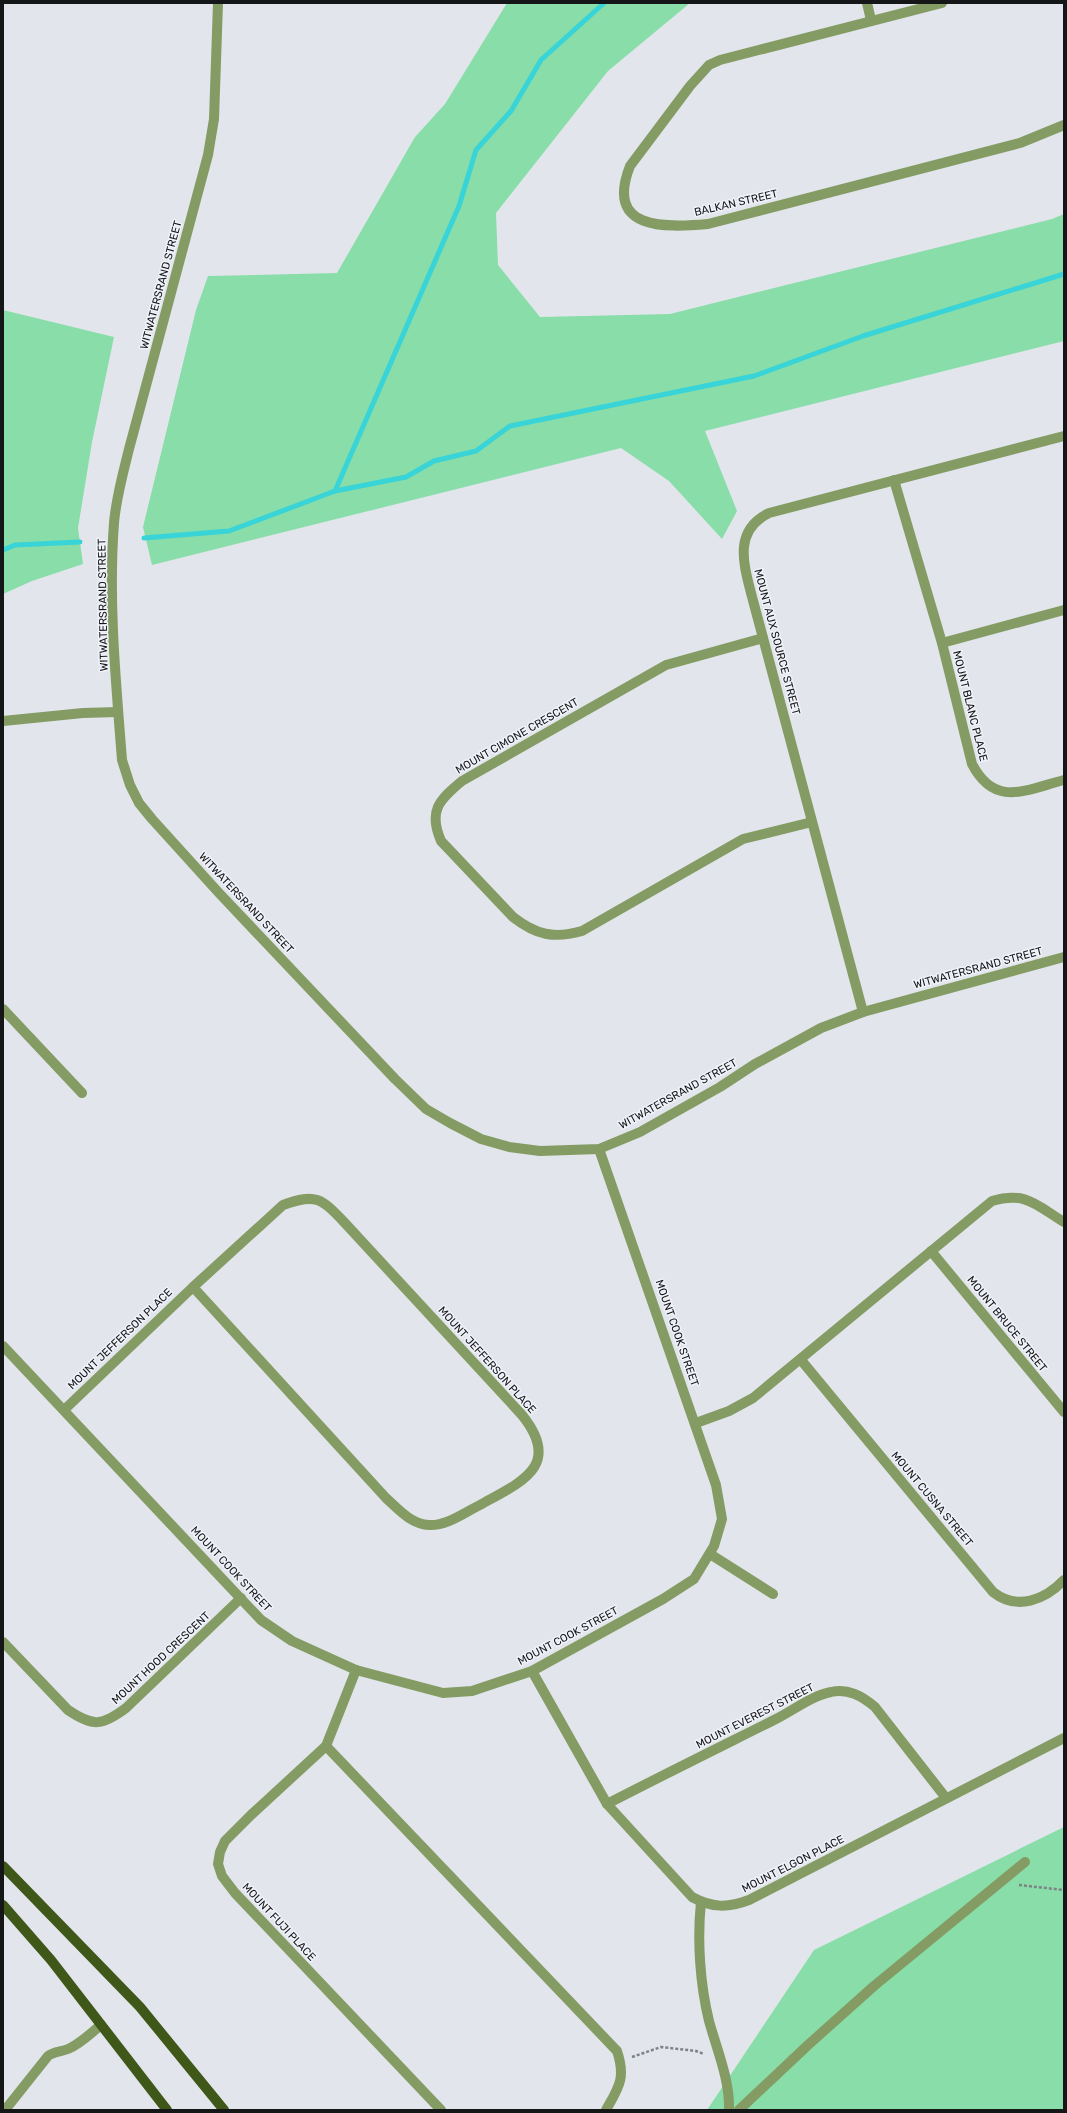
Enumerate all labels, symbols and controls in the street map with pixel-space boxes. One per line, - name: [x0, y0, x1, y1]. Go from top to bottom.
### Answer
- street label: BALKAN STREET: [693, 187, 780, 219]
- street label: WITWATERSRAND STREET: [138, 219, 185, 351]
- street label: WITWATERSRAND STREET: [95, 538, 111, 672]
- street label: MOUNT AUX SOURCE STREET: [751, 568, 803, 717]
- street label: MOUNT BLANC PLACE: [950, 649, 990, 763]
- street label: MOUNT CIMONE CRESCENT: [453, 695, 581, 777]
- street label: WITWATERSRAND STREET: [196, 850, 296, 956]
- street label: WITWATERSRAND STREET: [912, 944, 1044, 991]
- street label: WITWATERSRAND STREET: [617, 1056, 740, 1132]
- street label: MOUNT BRUCE STREET: [964, 1274, 1050, 1375]
- street label: MOUNT COOK STREET: [653, 1278, 702, 1389]
- street label: MOUNT JEFFERSON PLACE: [65, 1286, 175, 1392]
- street label: MOUNT JEFFERSON PLACE: [435, 1304, 539, 1417]
- street label: MOUNT CUSNA STREET: [889, 1449, 976, 1549]
- street label: MOUNT COOK STREET: [188, 1524, 274, 1615]
- street label: MOUNT COOK STREET: [516, 1604, 621, 1668]
- street label: MOUNT HOOD CRESCENT: [109, 1609, 213, 1707]
- street label: MOUNT EVEREST STREET: [694, 1680, 817, 1751]
- street label: MOUNT ELGON PLACE: [740, 1832, 847, 1895]
- street label: MOUNT FUJI PLACE: [240, 1880, 319, 1964]

